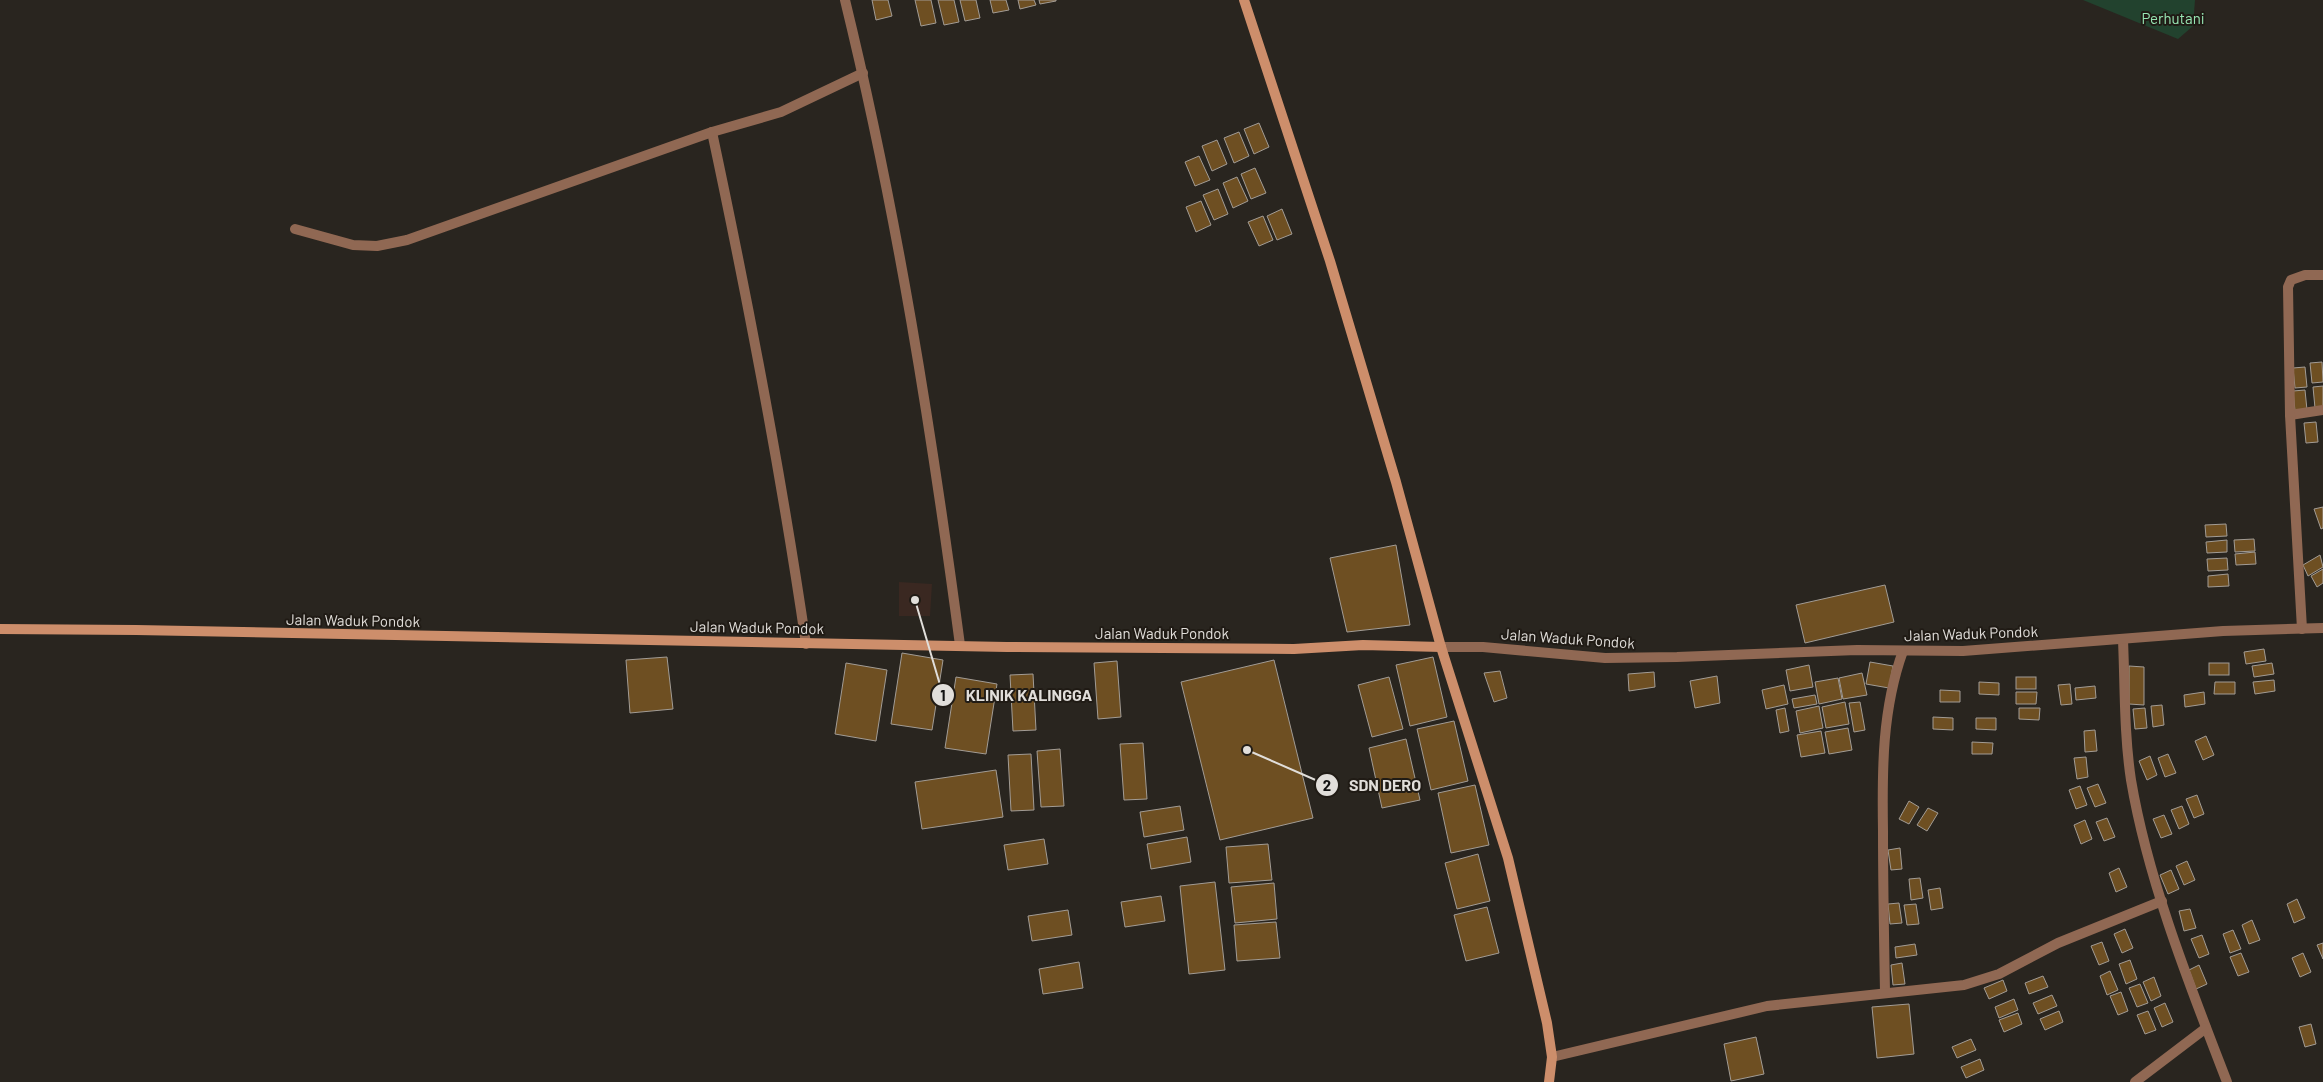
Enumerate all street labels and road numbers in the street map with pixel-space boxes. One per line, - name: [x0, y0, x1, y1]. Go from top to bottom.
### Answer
- street label: Jalan Waduk Pondok: [286, 610, 421, 630]
- street label: Jalan Waduk Pondok: [690, 617, 825, 637]
- street label: Jalan Waduk Pondok: [1904, 622, 2039, 644]
- street label: Jalan Waduk Pondok: [1095, 624, 1229, 642]
- street label: Jalan Waduk Pondok: [1501, 624, 1636, 652]

